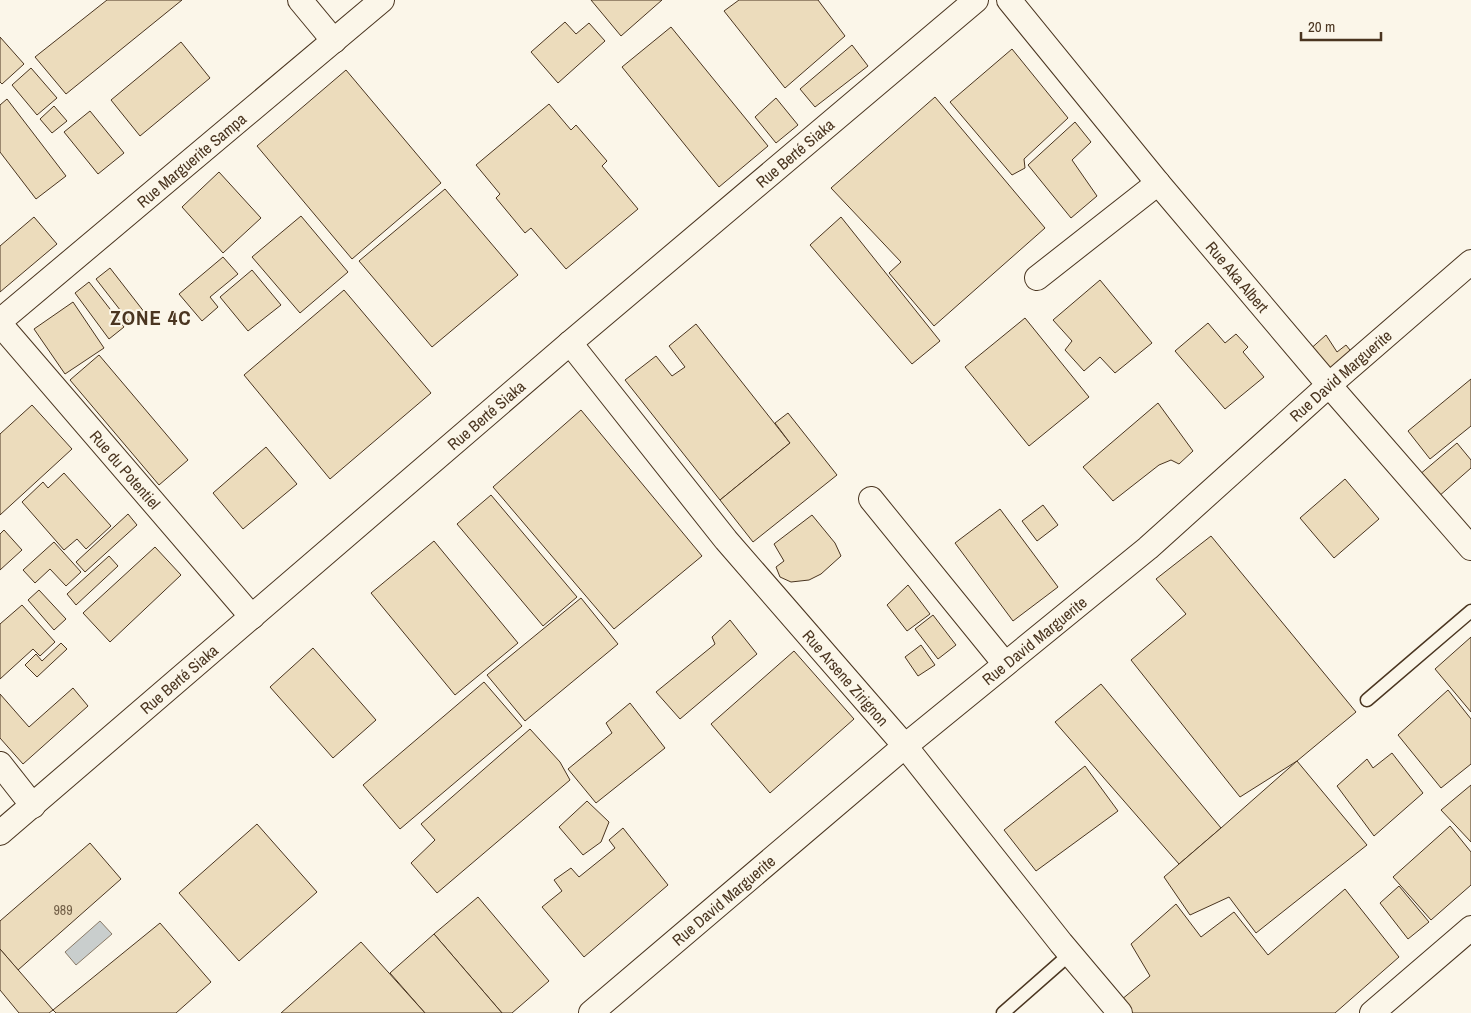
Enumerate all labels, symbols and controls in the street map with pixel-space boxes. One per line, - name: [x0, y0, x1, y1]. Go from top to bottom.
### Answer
- scale bar: [1301, 10, 1381, 42]
- text: 20 m: [1308, 16, 1335, 37]
- street label: Rue Marguerite Sampa: [132, 107, 251, 212]
- street label: Rue Berté Siaka: [751, 113, 839, 193]
- street label: Rue Aka Albert: [1201, 237, 1274, 317]
- district label: ZONE 4C: [110, 303, 192, 332]
- street label: Rue David Marguerite: [1285, 325, 1396, 426]
- street label: Rue Berté Siaka: [442, 375, 530, 455]
- street label: Rue du Potentiel: [85, 425, 165, 514]
- street label: Rue David Marguerite: [977, 591, 1091, 690]
- street label: Rue Arsene Zirignon: [798, 625, 894, 731]
- street label: Rue Berté Siaka: [135, 639, 223, 719]
- street label: Rue David Marguerite: [667, 850, 780, 951]
- house number: 989: [53, 901, 73, 919]

